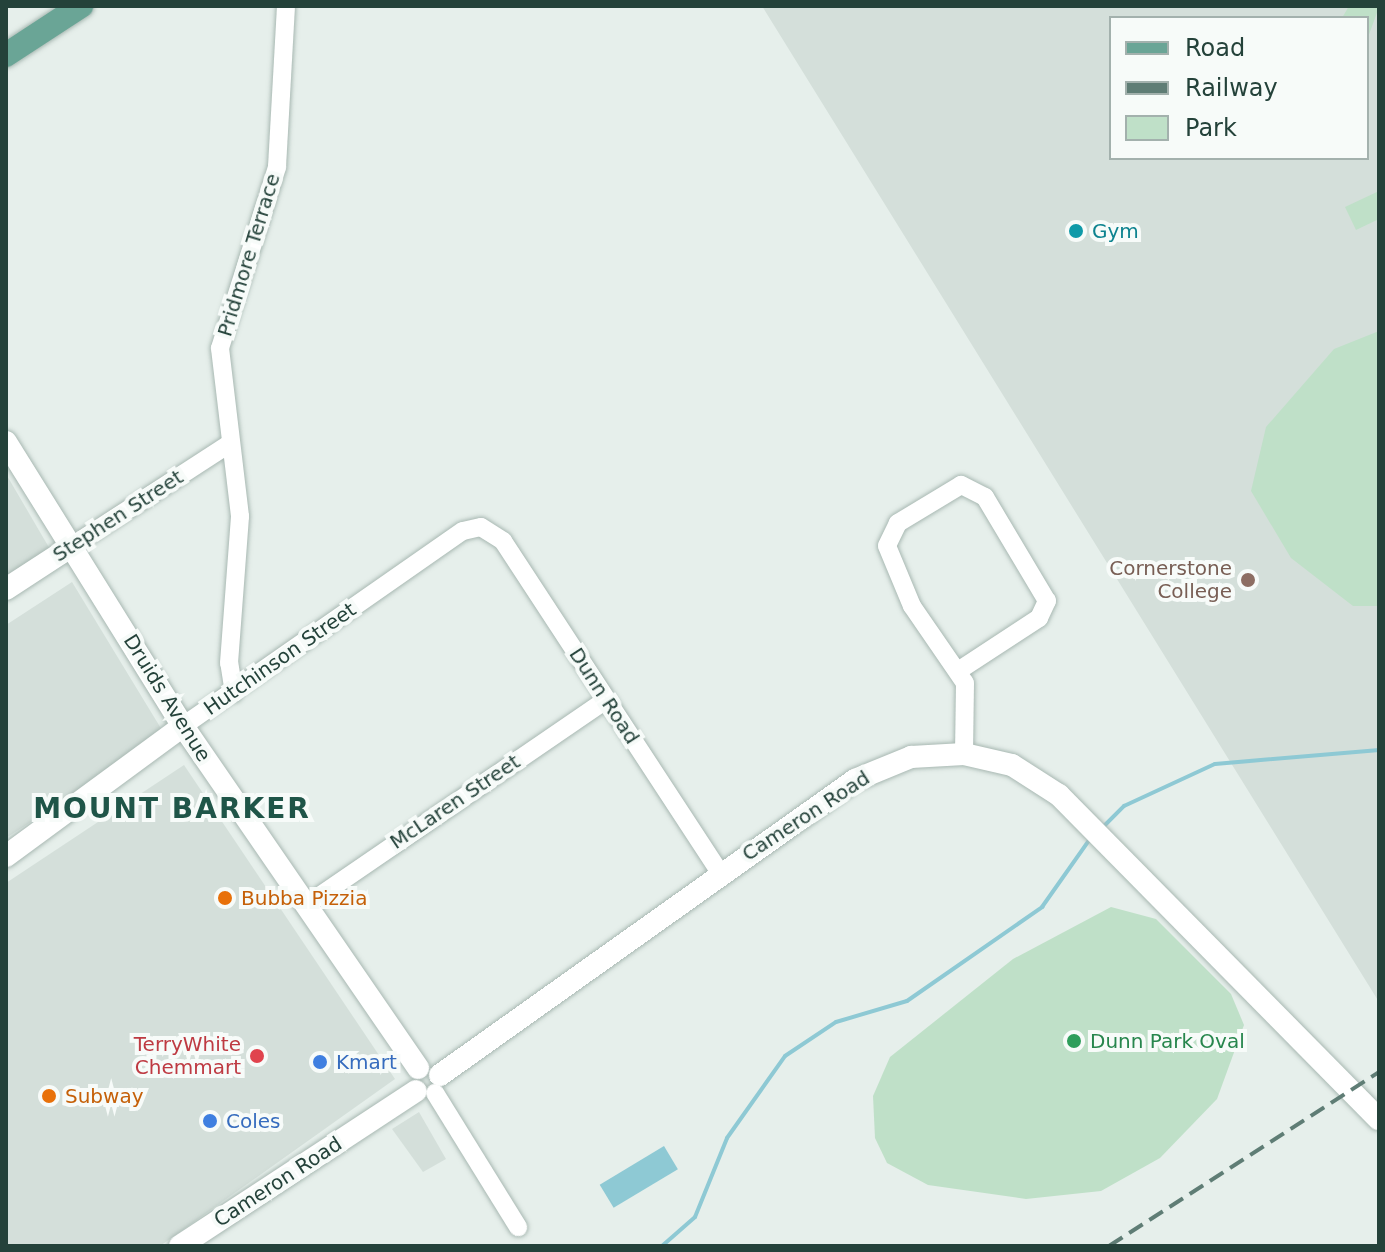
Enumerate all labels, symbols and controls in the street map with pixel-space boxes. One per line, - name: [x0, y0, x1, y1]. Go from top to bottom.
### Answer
- legend: [1109, 16, 1369, 160]
- text: Road: [1185, 34, 1245, 62]
- text: Railway: [1185, 74, 1278, 102]
- text: Park: [1185, 114, 1237, 142]
- street label: Pridmore Terrace: [213, 171, 285, 339]
- place label: Gym: [1092, 219, 1139, 243]
- marker: Gym: [1067, 222, 1085, 240]
- street label: Stephen Street: [48, 465, 188, 567]
- place label: Cornerstone College: [1109, 556, 1232, 603]
- marker: Cornerstone College: [1239, 571, 1257, 589]
- street label: Hutchinson Street: [199, 598, 361, 720]
- street label: Druids Avenue: [118, 630, 216, 766]
- street label: Dunn Road: [564, 643, 644, 749]
- street label: McLaren Street: [385, 750, 525, 854]
- street label: Cameron Road: [738, 766, 874, 866]
- district label: MOUNT BARKER: [33, 792, 311, 826]
- place label: Bubba Pizzia: [241, 886, 367, 910]
- marker: Bubba Pizzia: [216, 889, 234, 907]
- place label: Dunn Park Oval: [1090, 1029, 1245, 1053]
- place label: TerryWhite Chemmart: [134, 1032, 241, 1079]
- marker: Dunn Park Oval: [1065, 1032, 1083, 1050]
- marker: TerryWhite Chemmart: [248, 1047, 266, 1065]
- place label: Kmart: [336, 1050, 397, 1074]
- marker: Kmart: [311, 1053, 329, 1071]
- place label: Subway: [65, 1084, 144, 1108]
- marker: Subway: [40, 1087, 58, 1105]
- place label: Coles: [226, 1109, 280, 1133]
- marker: Coles: [201, 1112, 219, 1130]
- street label: Cameron Road: [210, 1132, 346, 1232]

